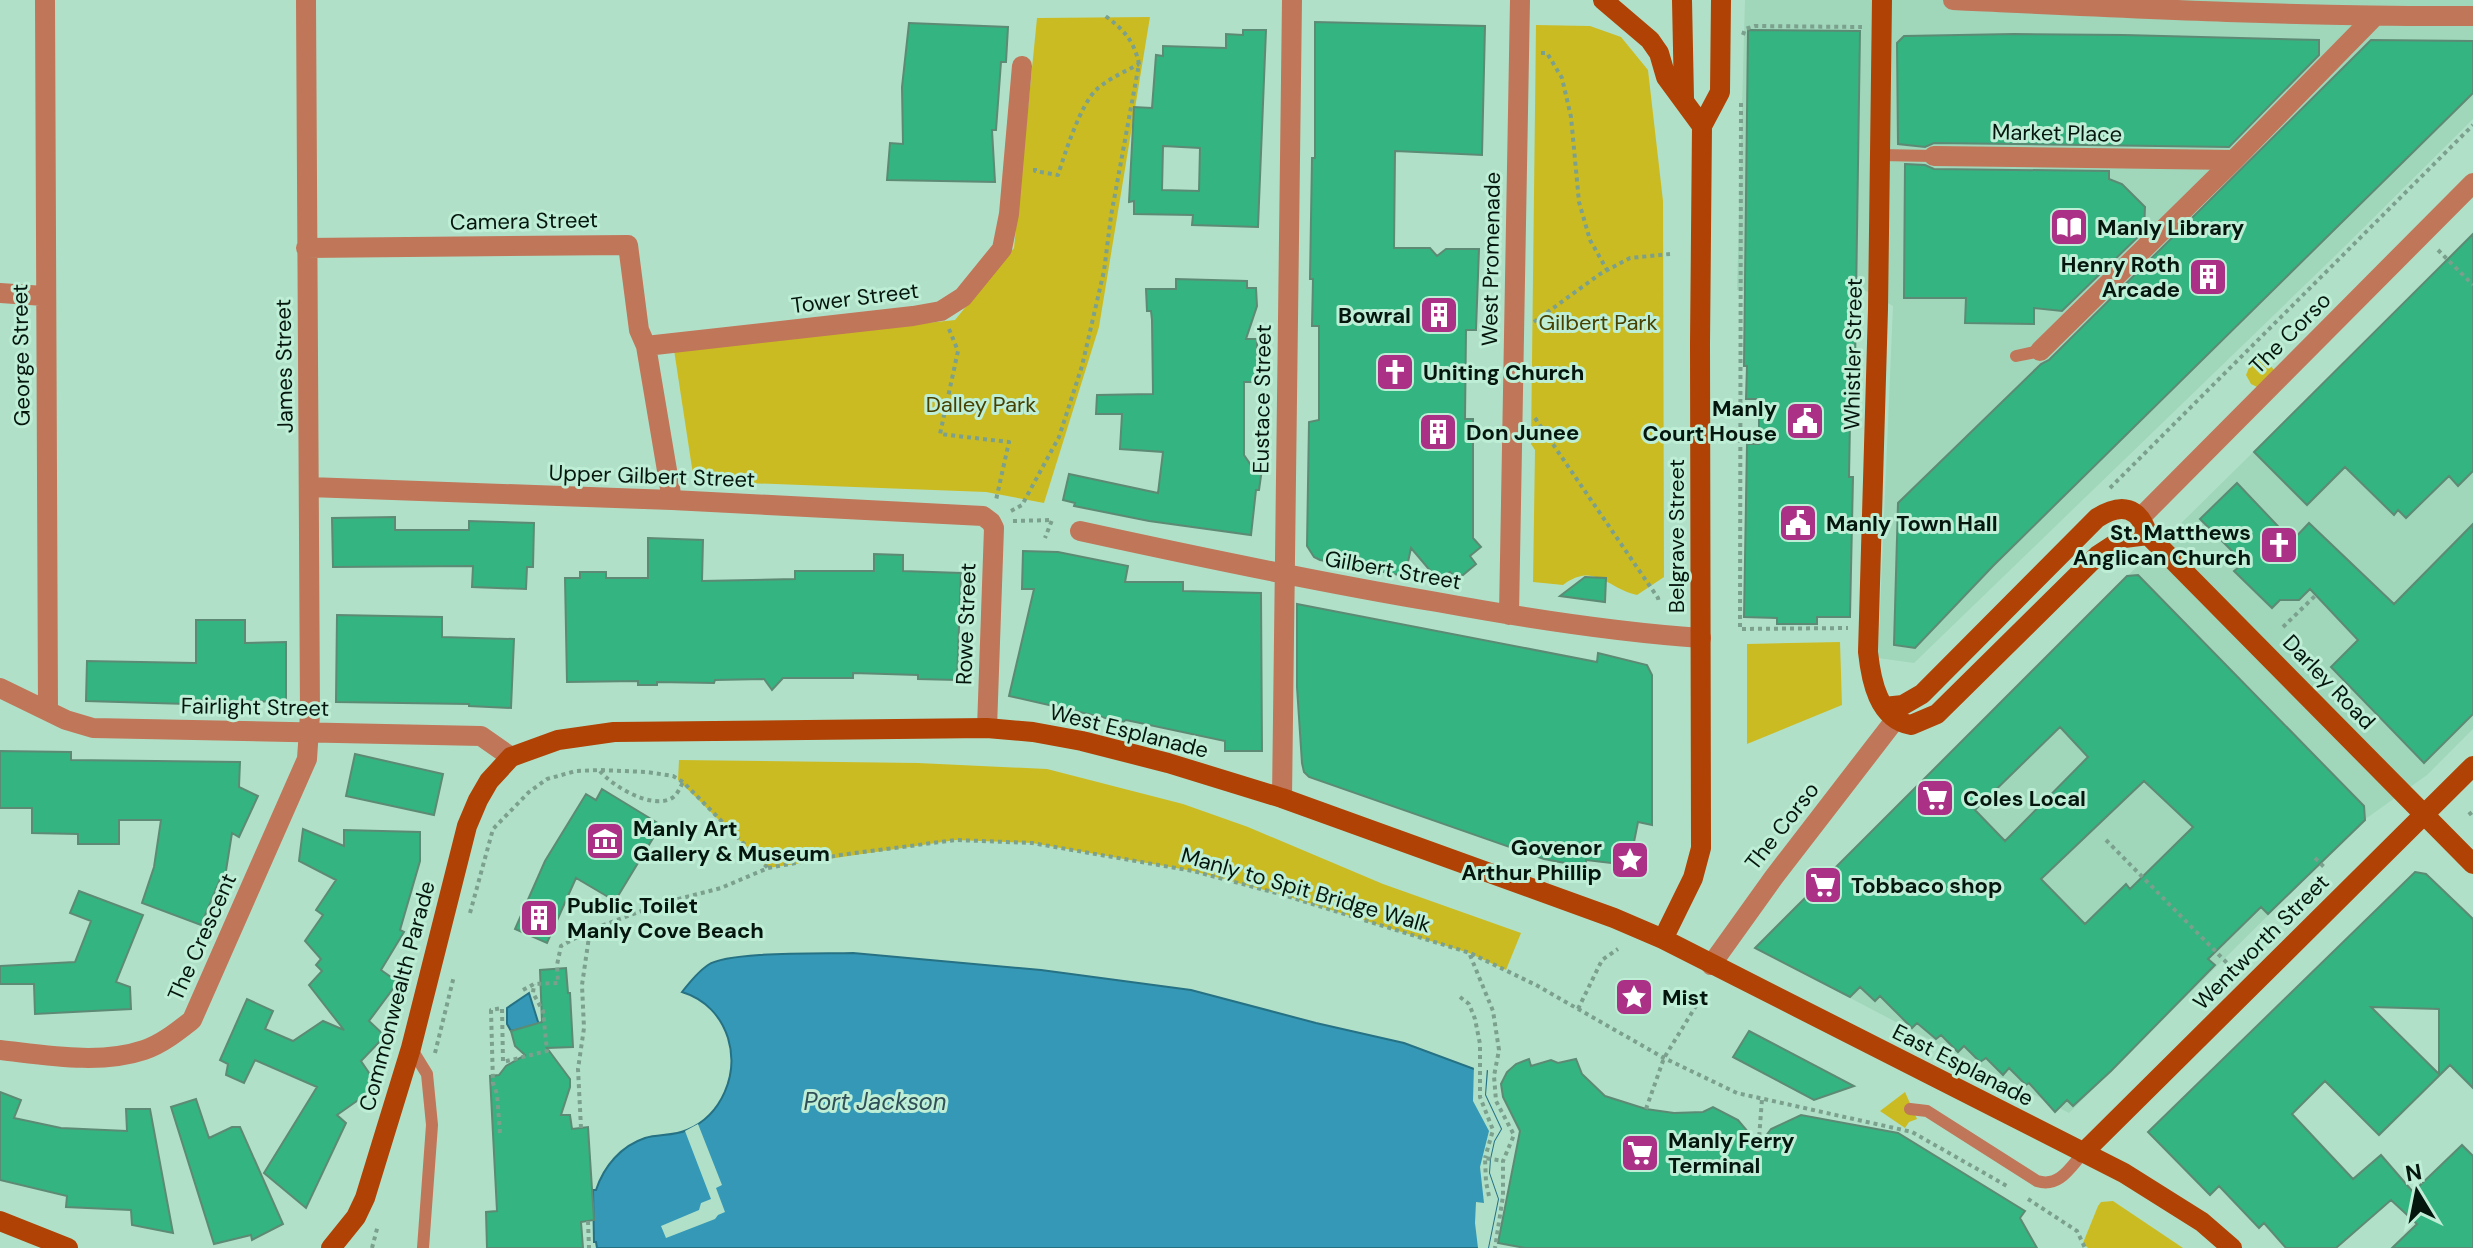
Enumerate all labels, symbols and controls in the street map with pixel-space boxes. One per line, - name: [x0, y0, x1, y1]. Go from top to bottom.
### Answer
- street label: Market Place: [1992, 117, 2122, 149]
- street label: West Promenade: [1475, 172, 1507, 346]
- street label: Camera Street: [450, 205, 598, 237]
- library icon: Manly Library: [2048, 206, 2090, 248]
- place label: Manly Library: [2097, 213, 2244, 242]
- place label: Henry Roth Arcade: [2061, 250, 2180, 304]
- building icon: Henry Roth Arcade: [2187, 256, 2229, 298]
- street label: Tower Street: [790, 276, 920, 320]
- street label: Whistler Street: [1837, 278, 1869, 430]
- street label: George Street: [5, 283, 37, 427]
- street label: The Corso: [2243, 286, 2337, 380]
- building icon: Bowral: [1418, 294, 1460, 336]
- street label: James Street: [268, 299, 300, 433]
- place label: Bowral: [1338, 301, 1411, 330]
- park label: Gilbert Park: [1538, 308, 1658, 337]
- street label: Eustace Street: [1246, 324, 1278, 474]
- church icon: Uniting Church: [1374, 351, 1416, 393]
- place label: Uniting Church: [1423, 358, 1584, 387]
- park label: Dalley Park: [926, 390, 1036, 419]
- place label: Manly Court House: [1642, 394, 1777, 448]
- public building icon: Manly Court House: [1784, 400, 1826, 442]
- building icon: Don Junee: [1417, 411, 1459, 453]
- place label: Don Junee: [1466, 418, 1579, 447]
- street label: Upper Gilbert Street: [548, 458, 756, 494]
- street label: Belgrave Street: [1662, 459, 1691, 613]
- public building icon: Manly Town Hall: [1777, 502, 1819, 544]
- place label: Manly Town Hall: [1826, 509, 1998, 538]
- place label: St. Matthews Anglican Church: [2073, 518, 2251, 572]
- church icon: St. Matthews Anglican Church: [2258, 524, 2300, 566]
- street label: Gilbert Street: [1322, 544, 1464, 596]
- street label: Rowe Street: [949, 562, 983, 686]
- street label: Darley Road: [2276, 628, 2382, 736]
- street label: Fairlight Street: [181, 691, 329, 723]
- street label: West Esplanade: [1047, 697, 1211, 765]
- street label: The Corso: [1738, 776, 1826, 876]
- supermarket icon: Coles Local: [1914, 777, 1956, 819]
- place label: Coles Local: [1963, 784, 2086, 813]
- place label: Manly Art Gallery & Museum: [633, 814, 830, 868]
- museum icon: Manly Art Gallery & Museum: [584, 820, 626, 862]
- place label: Govenor Arthur Phillip: [1461, 833, 1602, 887]
- place icon: Govenor Arthur Phillip: [1609, 839, 1651, 881]
- street label: Manly to Spit Bridge Walk: [1178, 840, 1434, 940]
- supermarket icon: Tobbaco shop: [1802, 864, 1844, 906]
- street label: Wentworth Street: [2187, 868, 2335, 1016]
- street label: The Crescent: [161, 869, 243, 1005]
- place label: Tobbaco shop: [1851, 871, 2002, 900]
- street label: Commonwealth Parade: [352, 878, 442, 1114]
- place label: Public Toilet Manly Cove Beach: [567, 891, 764, 945]
- building icon: Public Toilet Manly Cove Beach: [518, 897, 560, 939]
- place icon: Mist: [1613, 976, 1655, 1018]
- place label: Mist: [1662, 983, 1708, 1012]
- street label: East Esplanade: [1888, 1017, 2038, 1113]
- water label: Port Jackson: [803, 1086, 947, 1117]
- place label: Manly Ferry Terminal: [1668, 1126, 1794, 1180]
- supermarket icon: Manly Ferry Terminal: [1619, 1132, 1661, 1174]
- north arrow: [2377, 1152, 2457, 1232]
- text: N: [2403, 1157, 2424, 1188]

